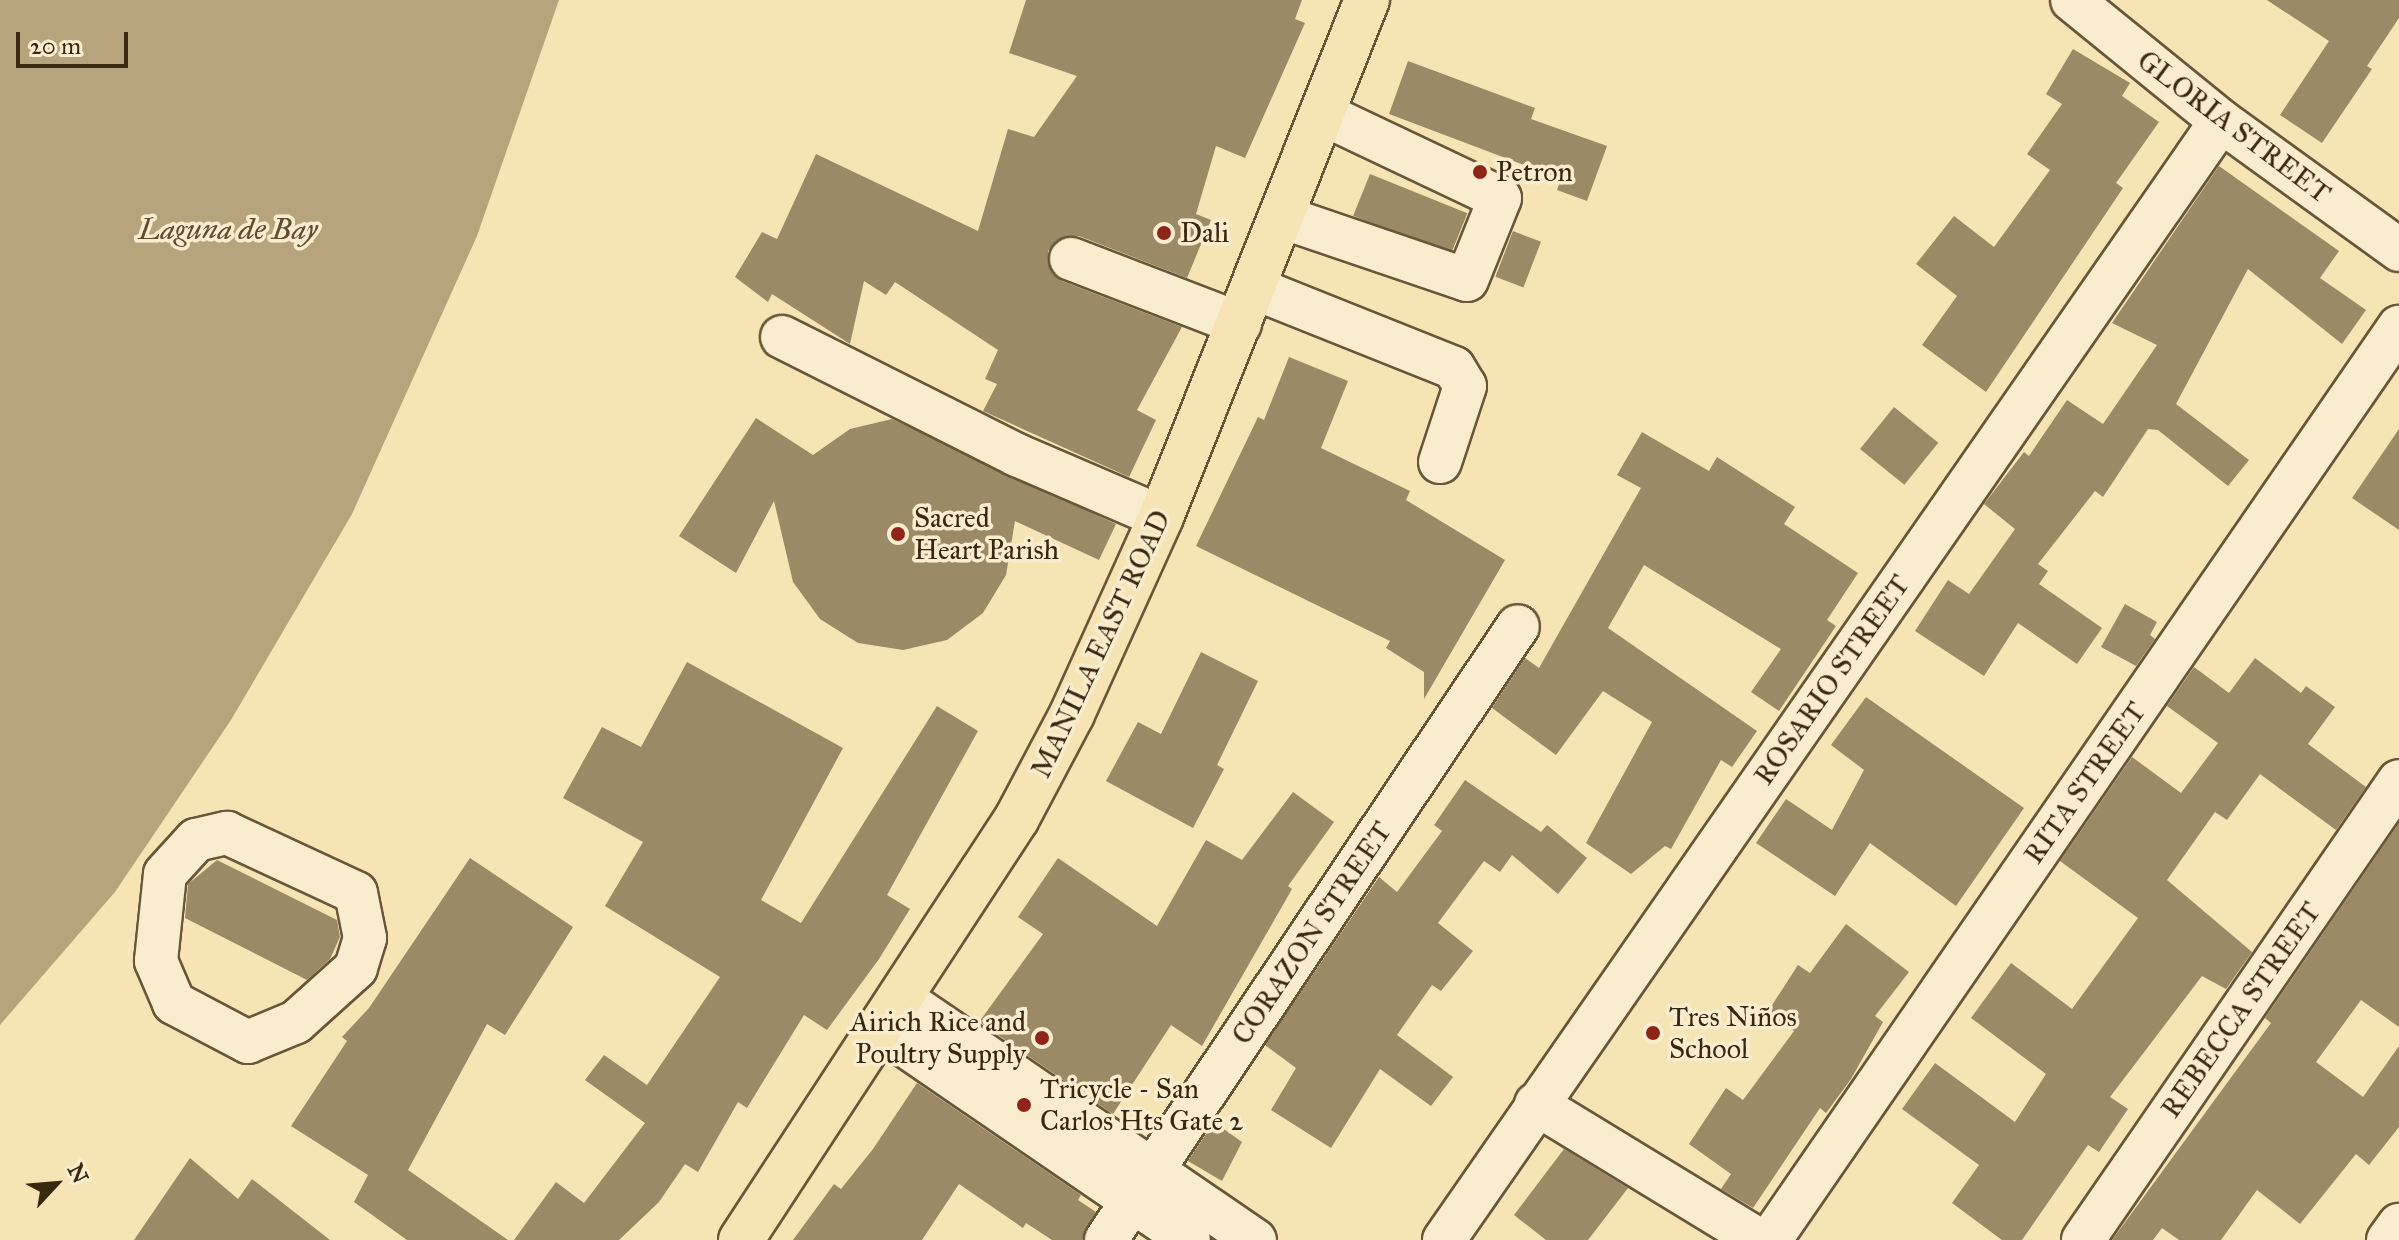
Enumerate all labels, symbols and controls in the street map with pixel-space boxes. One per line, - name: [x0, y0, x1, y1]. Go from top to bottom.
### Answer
- scale bar: [20, 16, 132, 66]
- text: 20 m: [30, 31, 81, 61]
- street label: GLORIA STREET: [2131, 43, 2337, 211]
- place label: Petron: [1496, 155, 1573, 189]
- marker: Petron: [1471, 163, 1489, 181]
- water label: Laguna de Bay: [139, 211, 317, 247]
- place label: Dali: [1180, 216, 1229, 250]
- marker: Dali: [1155, 224, 1173, 242]
- place label: Sacred Heart Parish: [914, 501, 1059, 567]
- street label: MANILA EAST ROAD: [1024, 505, 1178, 783]
- marker: Sacred Heart Parish: [889, 525, 907, 543]
- street label: ROSARIO STREET: [1747, 569, 1917, 791]
- street label: RITA STREET: [2017, 696, 2153, 870]
- street label: CORAZON STREET: [1225, 815, 1399, 1051]
- street label: REBECCA STREET: [2154, 896, 2328, 1124]
- place label: Tres Niños School: [1669, 1000, 1797, 1066]
- place label: Airich Rice and Poultry Supply: [850, 1005, 1026, 1071]
- marker: Tres Niños School: [1644, 1024, 1662, 1042]
- marker: Airich Rice and Poultry Supply: [1033, 1029, 1051, 1047]
- place label: Tricycle - San Carlos Hts Gate 2: [1040, 1072, 1243, 1138]
- marker: Tricycle - San Carlos Hts Gate 2: [1015, 1096, 1033, 1114]
- north arrow: [16, 1144, 96, 1224]
- text: N: [62, 1159, 94, 1188]

